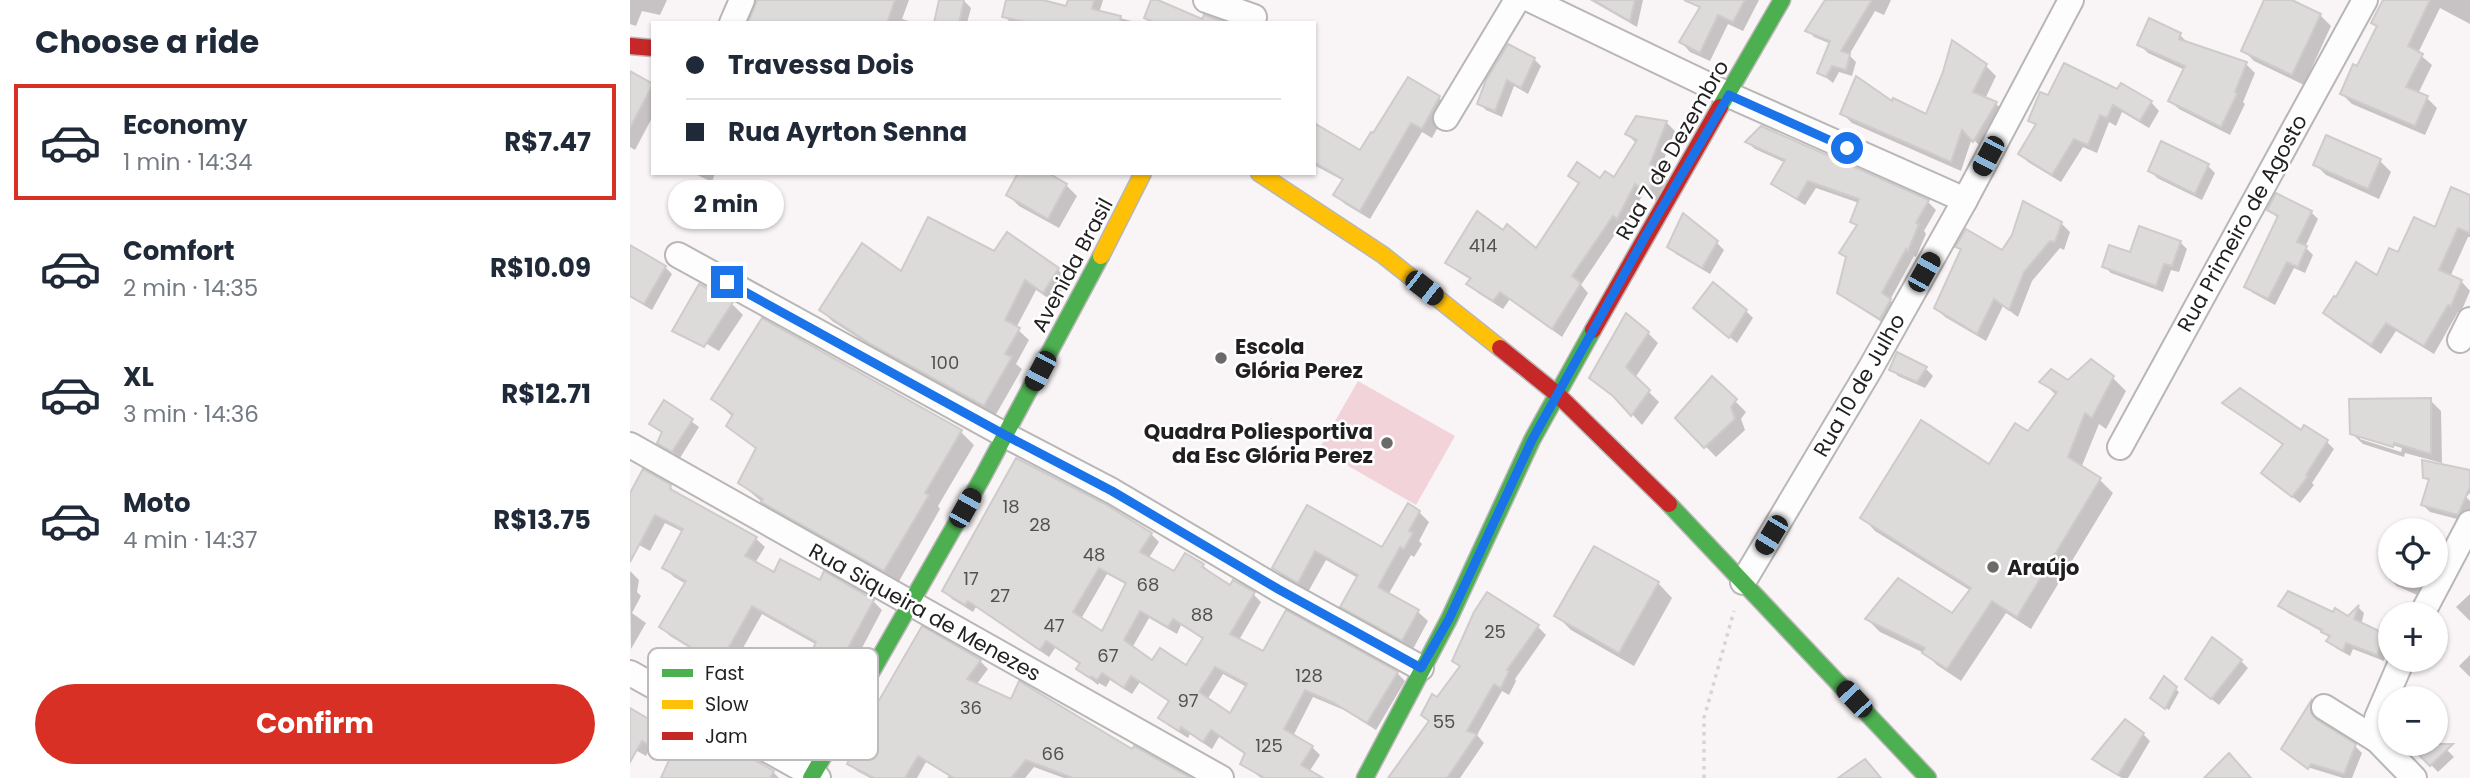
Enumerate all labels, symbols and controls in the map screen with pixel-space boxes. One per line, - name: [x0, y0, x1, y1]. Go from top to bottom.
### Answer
- text: Choose a ride: [35, 19, 259, 64]
- text: Travessa Dois: [728, 47, 914, 83]
- street label: Rua 7 de Dezembro: [1609, 55, 1735, 245]
- text: Economy: [123, 107, 247, 143]
- street label: Rua Primeiro de Agosto: [2170, 109, 2314, 337]
- icon: car: [39, 111, 102, 174]
- text: Rua Ayrton Senna: [728, 114, 967, 150]
- text: R$7.47: [504, 124, 591, 160]
- route start: [1831, 132, 1863, 164]
- car: [1969, 133, 2008, 179]
- text: 1 min · 14:34: [123, 146, 252, 178]
- callout: 2 min: [669, 180, 785, 230]
- text: 2 min: [694, 188, 758, 220]
- street label: Avenida Brasil: [1025, 193, 1119, 337]
- text: Comfort: [123, 233, 235, 269]
- house number: 414: [1469, 233, 1497, 258]
- icon: car: [39, 237, 102, 300]
- car: [1905, 249, 1944, 295]
- text: R$10.09: [490, 250, 591, 286]
- route end: [711, 266, 743, 298]
- car: [1401, 267, 1448, 309]
- text: 2 min · 14:35: [123, 272, 258, 304]
- street label: Rua 10 de Julho: [1806, 308, 1912, 462]
- place label: Escola Glória Perez: [1235, 332, 1363, 385]
- car: [1021, 348, 1060, 394]
- house number: 100: [931, 350, 959, 375]
- marker: Escola Glória Perez: [1213, 350, 1229, 366]
- text: XL: [123, 359, 154, 395]
- icon: car: [39, 363, 102, 426]
- text: R$12.71: [501, 376, 591, 412]
- text: 3 min · 14:36: [123, 398, 259, 430]
- place label: Quadra Poliesportiva da Esc Glória Perez: [1144, 417, 1373, 470]
- marker: Quadra Poliesportiva da Esc Glória Perez: [1379, 435, 1395, 451]
- text: Moto: [123, 485, 191, 521]
- car: [946, 485, 985, 531]
- icon: car: [39, 489, 102, 552]
- house number: 18: [1002, 494, 1020, 519]
- text: R$13.75: [493, 502, 591, 538]
- house number: 28: [1029, 512, 1051, 537]
- car: [1752, 512, 1791, 558]
- map controls: [2378, 518, 2448, 756]
- button: locate: [2378, 518, 2448, 588]
- text: 4 min · 14:37: [123, 524, 258, 556]
- street label: Rua Siqueira de Menezes: [804, 536, 1046, 688]
- house number: 48: [1083, 542, 1105, 567]
- place label: Araújo: [2007, 553, 2079, 582]
- marker: Araújo: [1985, 559, 2001, 575]
- house number: 17: [963, 566, 979, 591]
- house number: 68: [1137, 572, 1159, 597]
- house number: 27: [990, 583, 1010, 608]
- house number: 88: [1191, 602, 1213, 627]
- button: +: [2378, 602, 2448, 672]
- house number: 47: [1043, 613, 1065, 638]
- house number: 25: [1484, 619, 1506, 644]
- house number: 67: [1097, 643, 1119, 668]
- legend: [648, 648, 878, 760]
- text: Fast: [705, 660, 744, 687]
- house number: 128: [1295, 663, 1323, 688]
- car: [1832, 676, 1877, 722]
- button: Confirm: [35, 684, 595, 764]
- button: −: [2378, 686, 2448, 756]
- house number: 97: [1177, 688, 1199, 713]
- text: Slow: [705, 691, 749, 718]
- house number: 36: [960, 695, 982, 720]
- house number: 55: [1433, 709, 1455, 734]
- text: Jam: [705, 723, 747, 750]
- house number: 125: [1255, 733, 1283, 758]
- house number: 66: [1042, 741, 1064, 766]

